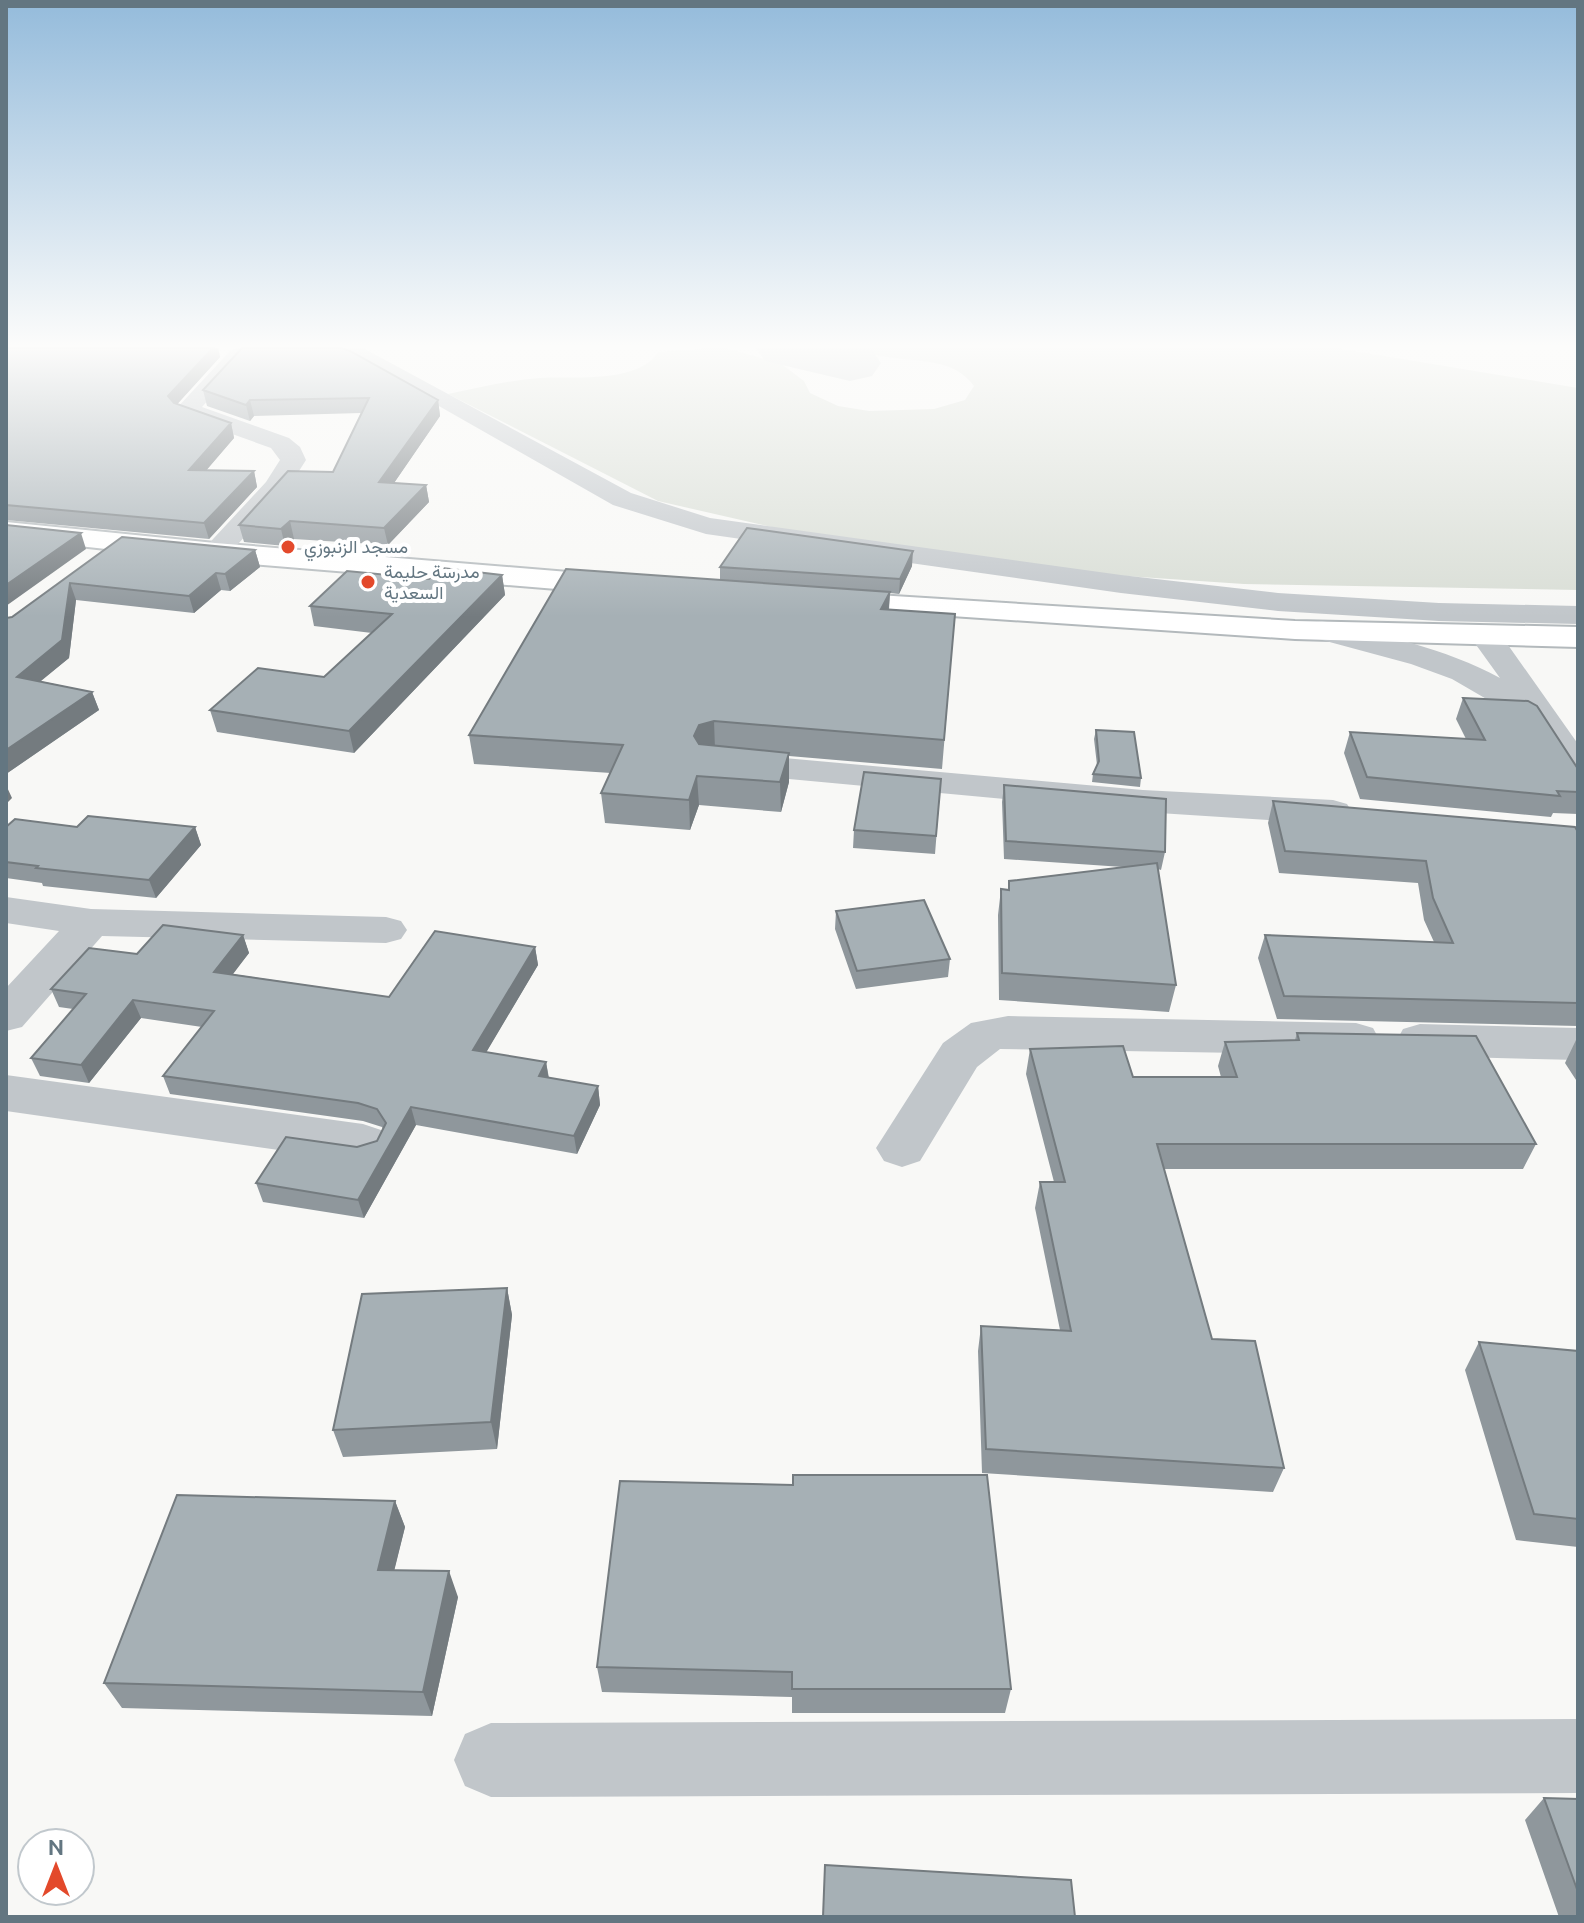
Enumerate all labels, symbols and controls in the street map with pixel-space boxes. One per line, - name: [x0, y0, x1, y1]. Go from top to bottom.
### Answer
- place label: مسجد الزنبوزي: [304, 536, 408, 562]
- marker: مسجد الزنبوزي: [279, 538, 297, 556]
- place label: مدرسة حليمة السعدية: [384, 561, 480, 603]
- marker: مدرسة حليمة السعدية: [359, 573, 377, 591]
- north arrow: [16, 1827, 96, 1907]
- text: N: [48, 1834, 64, 1859]

